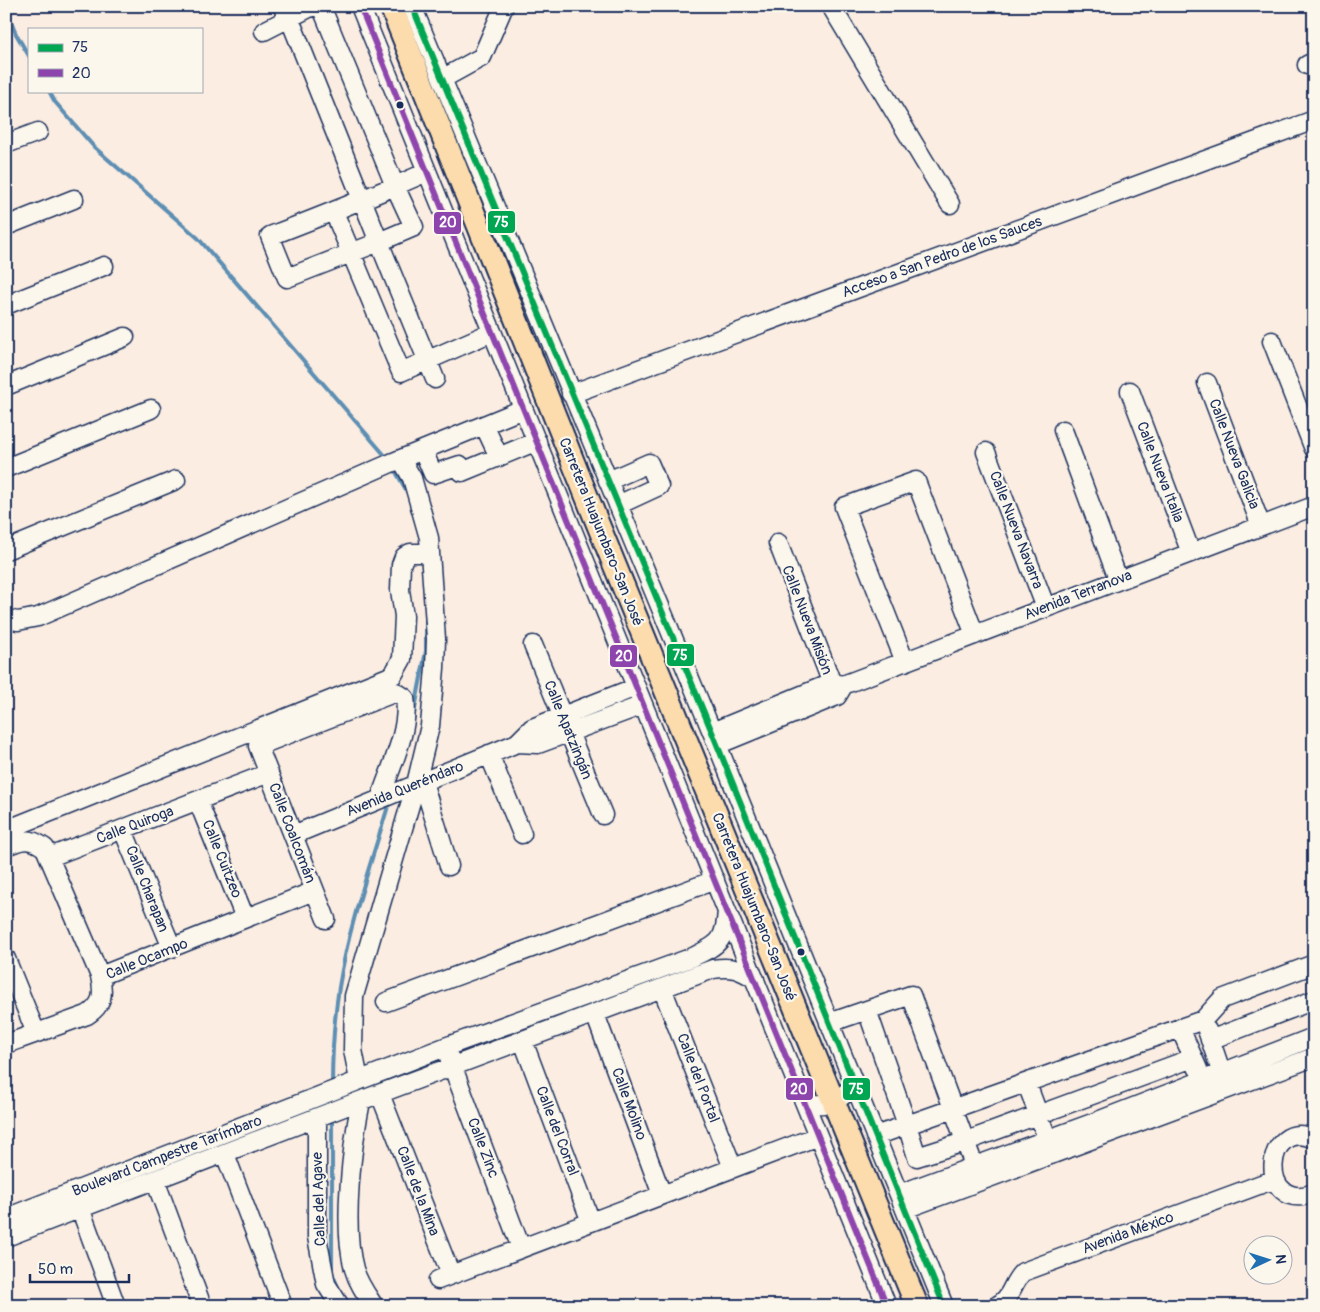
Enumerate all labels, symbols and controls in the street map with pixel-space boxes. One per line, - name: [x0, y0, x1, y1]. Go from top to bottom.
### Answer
- legend: [28, 28, 202, 92]
- text: 75: [72, 38, 88, 57]
- text: 20: [72, 64, 91, 83]
- unlabelled marker: [395, 100, 405, 110]
- line badge: 75: [487, 210, 516, 234]
- line badge: 20: [433, 211, 462, 235]
- street label: Acceso a San Pedro de los Sauces: [839, 212, 1045, 302]
- text: 20: [439, 214, 457, 231]
- text: 75: [494, 214, 509, 231]
- street label: Calle Nueva Galicia: [1204, 396, 1264, 512]
- street label: Calle Nueva Italia: [1132, 419, 1188, 525]
- street label: Carretera Huajumbaro-San José: [554, 435, 648, 629]
- street label: Calle Nueva Navarra: [985, 468, 1047, 592]
- street label: Calle Nueva Misión: [777, 563, 837, 677]
- street label: Avenida Terranova: [1021, 566, 1135, 624]
- line badge: 75: [666, 643, 695, 667]
- line badge: 20: [609, 644, 638, 668]
- text: 75: [673, 647, 688, 664]
- text: 20: [615, 648, 633, 665]
- street label: Calle Apatzingán: [539, 678, 597, 782]
- street label: Avenida Queréndaro: [344, 757, 466, 821]
- street label: Calle Coalcomán: [264, 780, 320, 886]
- street label: Calle Quiroga: [94, 802, 176, 848]
- street label: Carretera Huajumbaro-San José: [707, 810, 801, 1004]
- street label: Calle Cuitzeo: [198, 817, 246, 901]
- street label: Calle Charapan: [121, 843, 173, 935]
- street label: Calle Ocampo: [103, 934, 191, 984]
- unlabelled marker: [796, 947, 806, 957]
- street label: Calle del Portal: [672, 1031, 724, 1125]
- street label: Calle Molino: [607, 1065, 651, 1143]
- line badge: 20: [785, 1077, 814, 1101]
- line badge: 75: [842, 1077, 871, 1101]
- text: 20: [790, 1081, 808, 1098]
- text: 75: [849, 1081, 864, 1098]
- street label: Calle del Corral: [531, 1084, 583, 1178]
- street label: Boulevard Campestre Tarímbaro: [69, 1111, 265, 1201]
- street label: Calle Zinc: [463, 1115, 503, 1181]
- street label: Calle de la Mina: [392, 1143, 444, 1239]
- street label: Calle del Agave: [308, 1151, 330, 1246]
- street label: Avenida México: [1080, 1208, 1176, 1258]
- north arrow: [1242, 1234, 1292, 1284]
- scale bar: [30, 1252, 129, 1284]
- text: N: [1272, 1254, 1289, 1264]
- text: 50 m: [38, 1260, 73, 1279]

